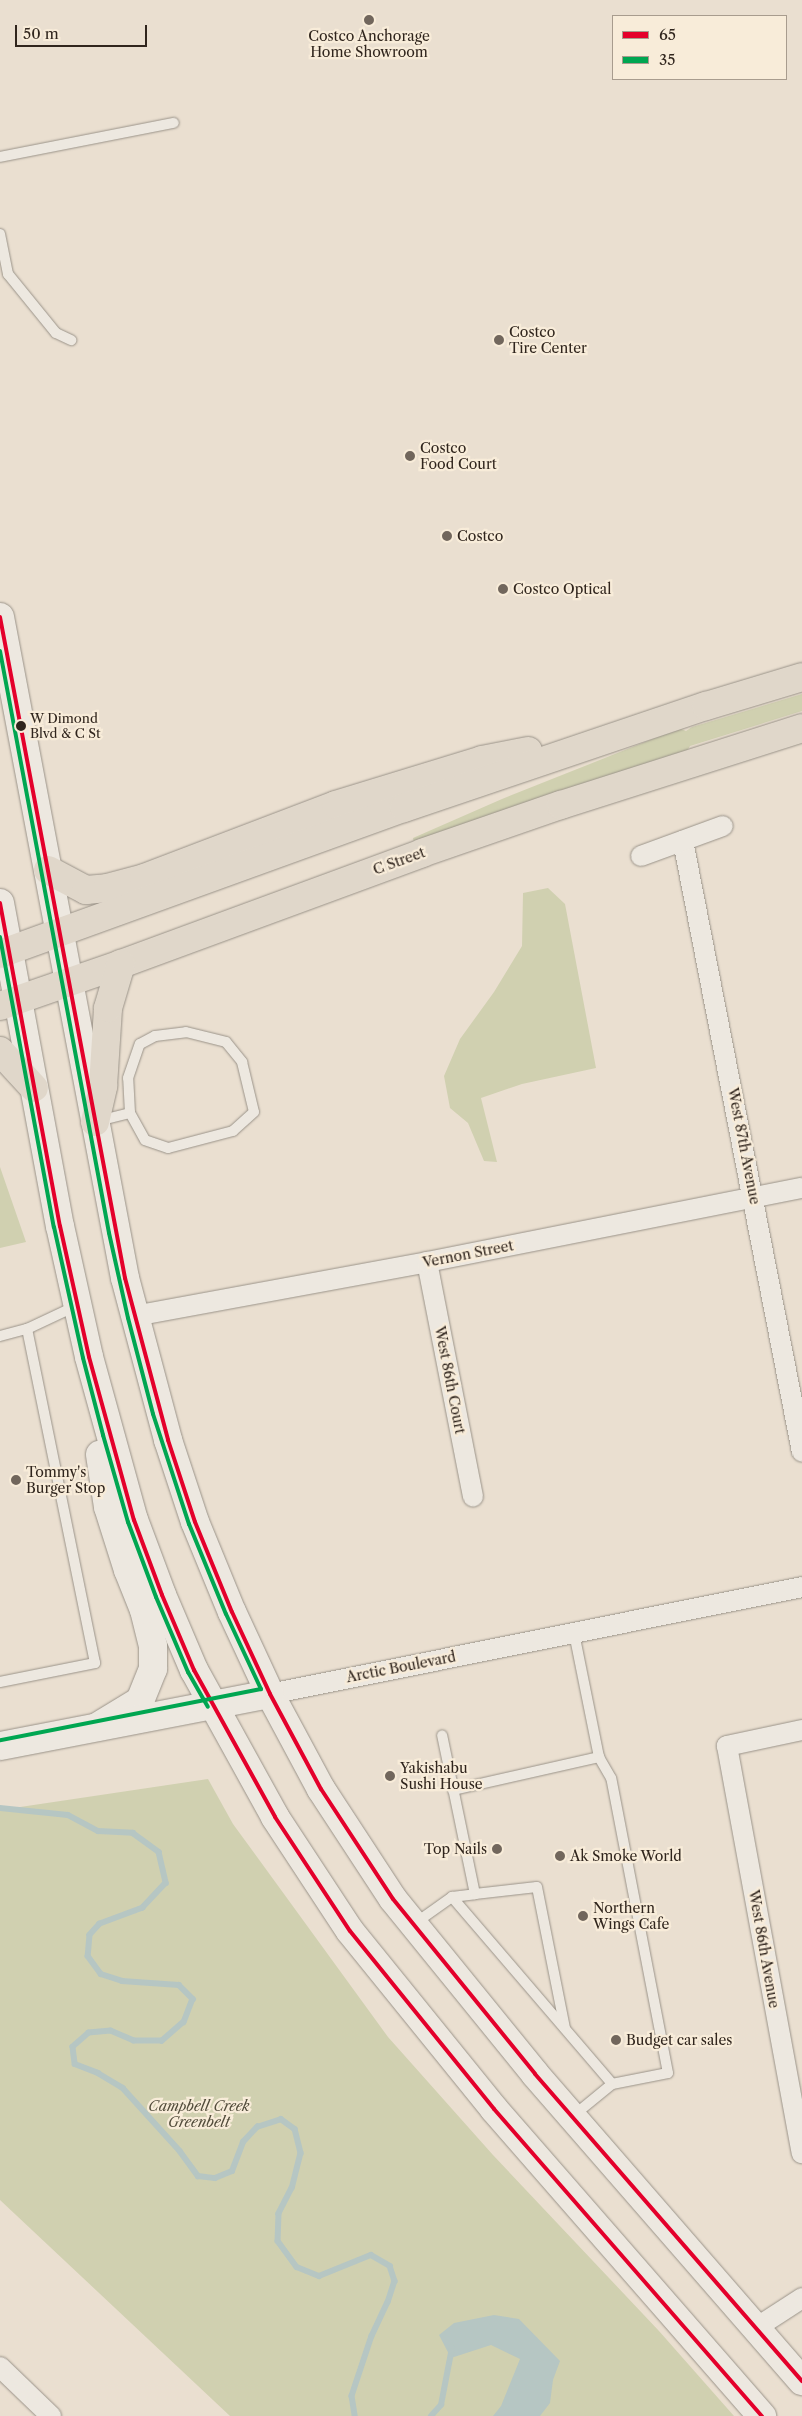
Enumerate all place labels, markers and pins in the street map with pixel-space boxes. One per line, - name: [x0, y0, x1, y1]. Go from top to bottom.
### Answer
- marker: Costco Anchorage Home Showroom: [363, 14, 375, 26]
- place label: Costco Anchorage Home Showroom: [308, 28, 430, 60]
- place label: Costco Tire Center: [509, 324, 587, 357]
- marker: Costco Tire Center: [493, 334, 505, 346]
- place label: Costco Food Court: [420, 440, 497, 472]
- marker: Costco Food Court: [404, 450, 416, 462]
- place label: Costco: [457, 528, 503, 544]
- marker: Costco: [441, 530, 453, 542]
- place label: Costco Optical: [513, 581, 611, 597]
- marker: Costco Optical: [497, 583, 509, 595]
- place label: W Dimond Blvd & C St: [30, 711, 101, 742]
- marker: W Dimond Blvd & C St: [16, 721, 26, 731]
- place label: Tommy's Burger Stop: [26, 1464, 106, 1496]
- marker: Tommy's Burger Stop: [10, 1474, 22, 1486]
- place label: Yakishabu Sushi House: [400, 1760, 483, 1792]
- marker: Yakishabu Sushi House: [384, 1770, 396, 1782]
- place label: Top Nails: [424, 1841, 487, 1857]
- marker: Top Nails: [491, 1843, 503, 1855]
- place label: Ak Smoke World: [570, 1848, 683, 1864]
- marker: Ak Smoke World: [554, 1850, 566, 1862]
- place label: Northern Wings Cafe: [593, 1900, 669, 1932]
- marker: Northern Wings Cafe: [577, 1910, 589, 1922]
- place label: Budget car sales: [626, 2032, 733, 2048]
- marker: Budget car sales: [610, 2034, 622, 2046]

